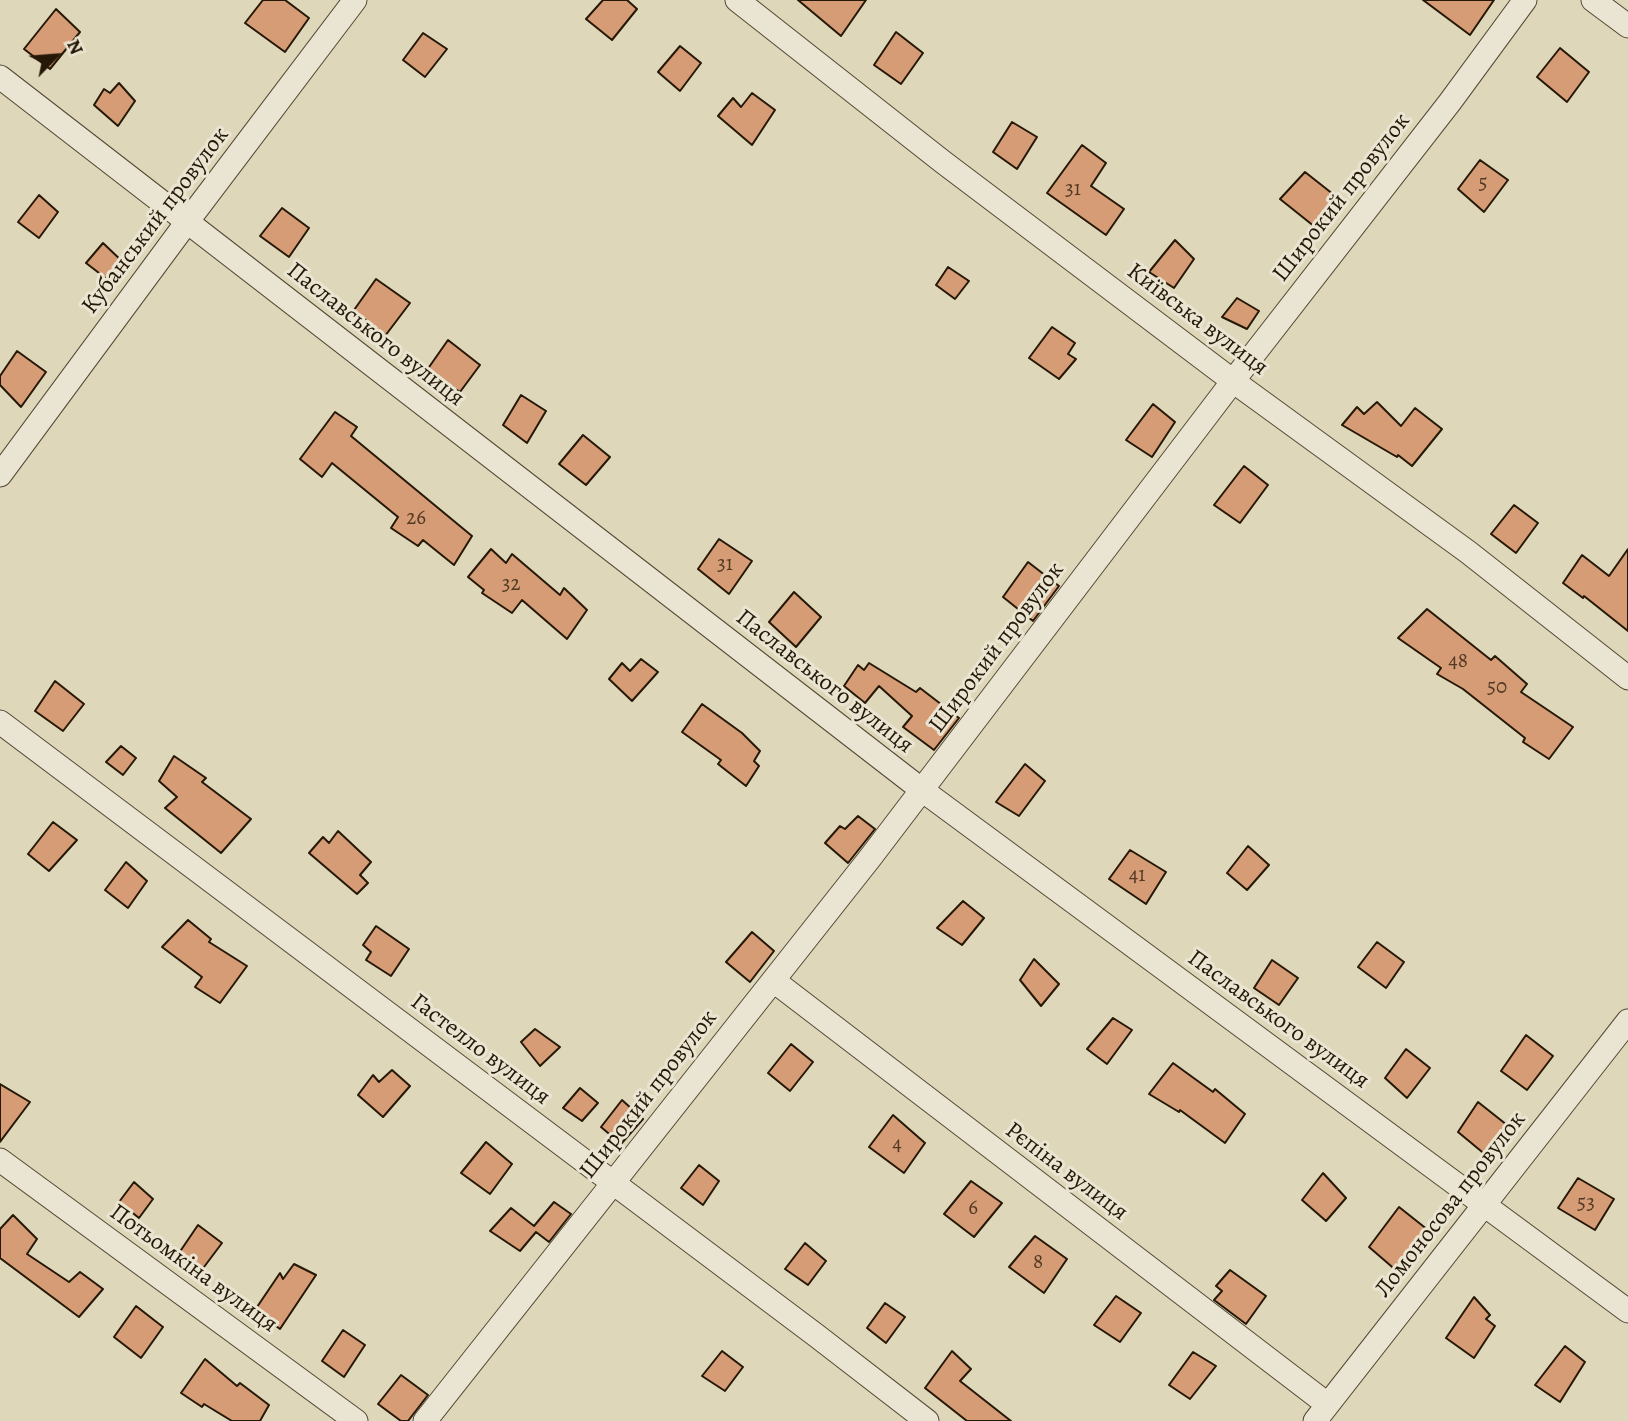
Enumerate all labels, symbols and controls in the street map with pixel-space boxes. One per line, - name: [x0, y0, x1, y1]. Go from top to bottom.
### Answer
- north arrow: [21, 21, 91, 91]
- text: N: [60, 35, 90, 59]
- street label: Широкий провулок: [1267, 108, 1417, 288]
- street label: Кубанський провулок: [76, 122, 236, 320]
- house number: 5: [1478, 171, 1488, 197]
- house number: 31: [1065, 177, 1081, 203]
- street label: Паславського вулиця: [280, 257, 470, 413]
- street label: Київська вулиця: [1121, 258, 1273, 382]
- house number: 26: [406, 506, 426, 532]
- house number: 31: [717, 552, 733, 578]
- street label: Широкий провулок: [923, 557, 1071, 739]
- house number: 32: [502, 572, 520, 598]
- street label: Паславського вулиця: [729, 604, 919, 760]
- house number: 48: [1448, 649, 1468, 675]
- house number: 50: [1487, 675, 1507, 701]
- house number: 41: [1129, 863, 1145, 889]
- street label: Паславського вулиця: [1182, 944, 1374, 1096]
- street label: Гастелло вулиця: [404, 988, 556, 1112]
- street label: Широкий провулок: [574, 1005, 724, 1185]
- street label: Ломоносова провулок: [1369, 1106, 1533, 1304]
- street label: Рєпіна вулиця: [999, 1116, 1133, 1228]
- house number: 4: [892, 1132, 902, 1158]
- house number: 53: [1577, 1191, 1595, 1217]
- house number: 6: [968, 1196, 978, 1222]
- street label: Потьомкіна вулиця: [104, 1198, 282, 1340]
- house number: 8: [1033, 1250, 1043, 1276]

